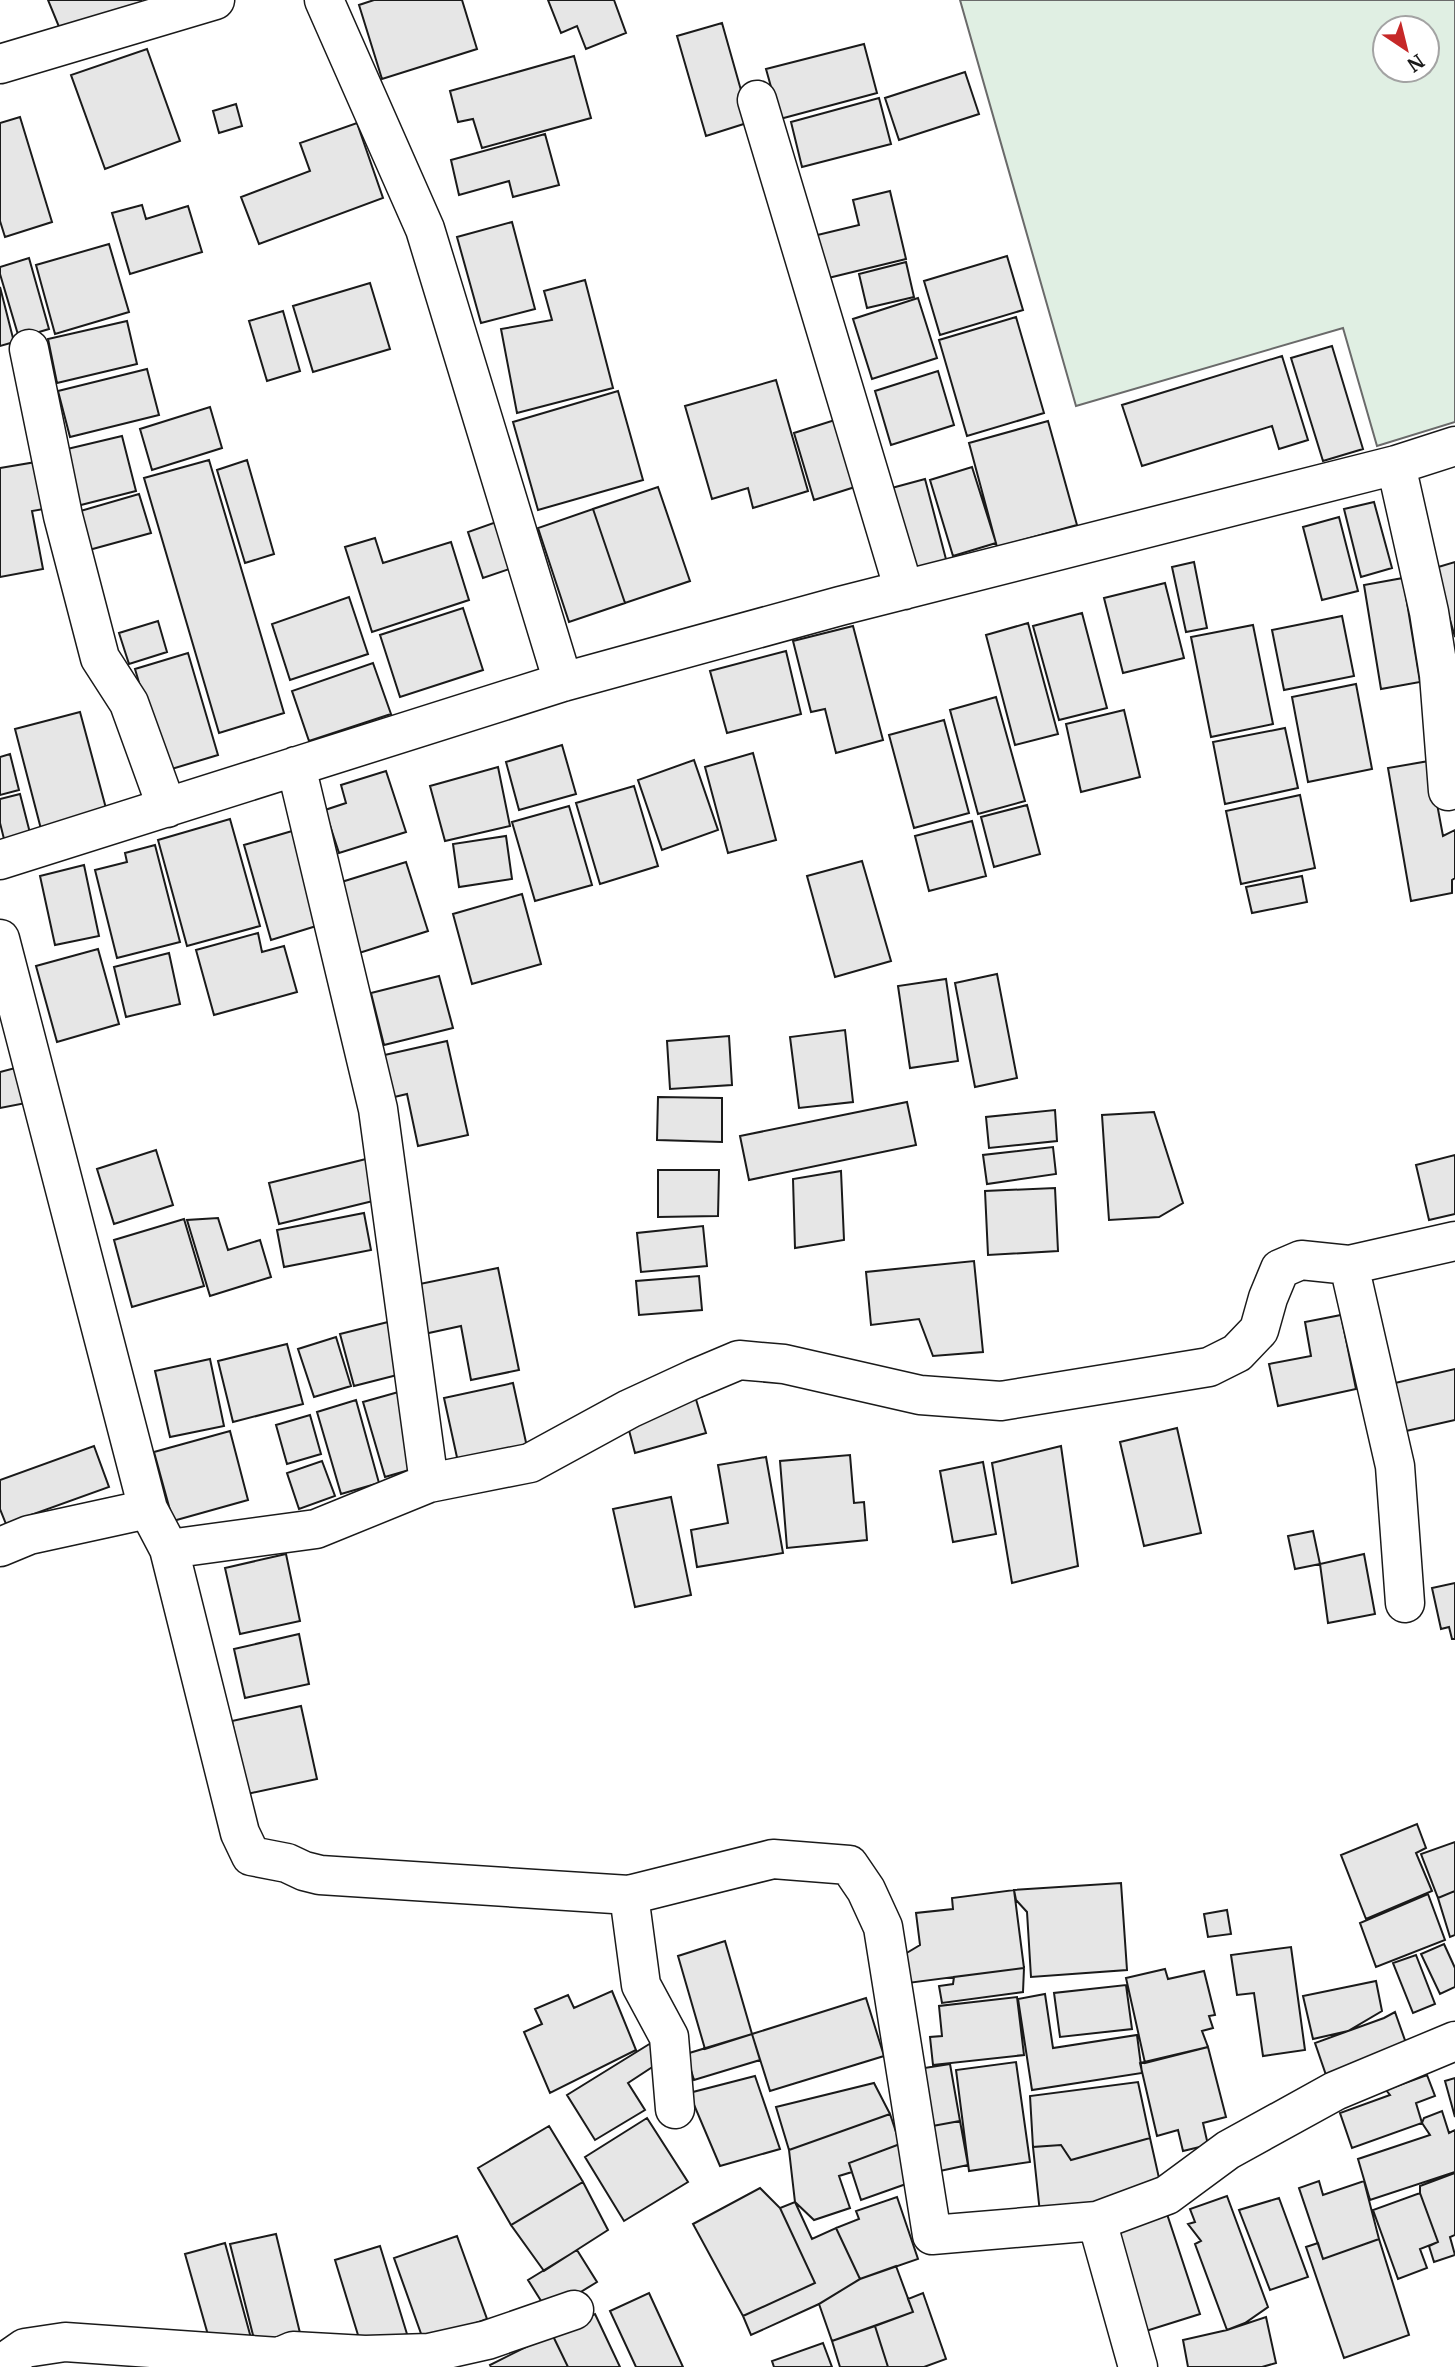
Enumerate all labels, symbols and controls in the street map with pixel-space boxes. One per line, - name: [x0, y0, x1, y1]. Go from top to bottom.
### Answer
- north arrow: [1371, 14, 1441, 84]
- text: N: [1403, 49, 1429, 77]

